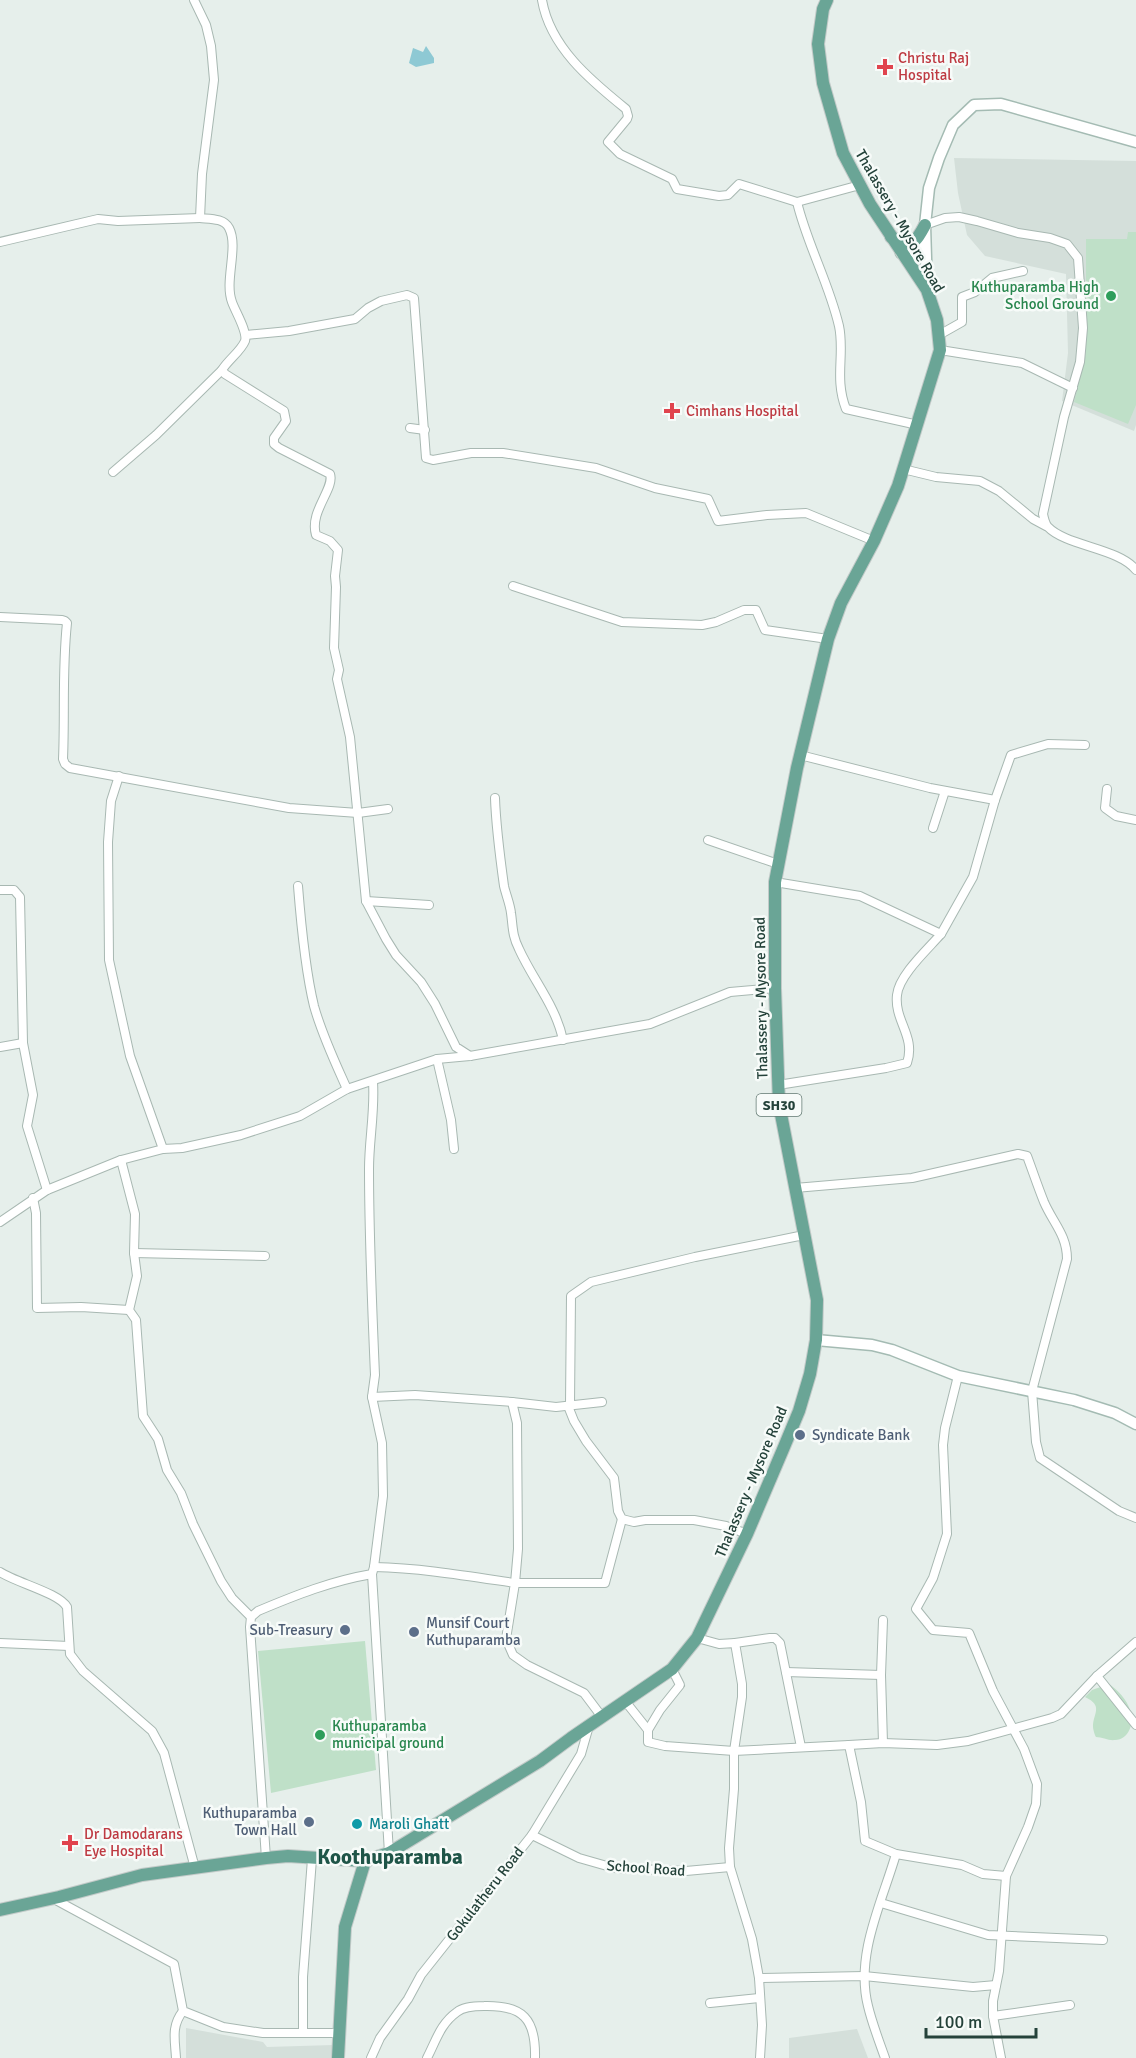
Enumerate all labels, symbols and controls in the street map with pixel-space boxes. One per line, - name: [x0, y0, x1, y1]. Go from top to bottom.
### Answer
- place label: Christu Raj Hospital: [898, 49, 969, 84]
- marker: Christu Raj Hospital: [876, 58, 894, 76]
- street label: Thalassery - Mysore Road: [852, 146, 948, 296]
- place label: Kuthuparamba High School Ground: [971, 278, 1099, 313]
- marker: Kuthuparamba High School Ground: [1104, 289, 1118, 303]
- marker: Cimhans Hospital: [663, 402, 681, 420]
- place label: Cimhans Hospital: [686, 402, 799, 420]
- street label: Thalassery - Mysore Road: [751, 917, 771, 1079]
- road number: SH30: [756, 1094, 802, 1116]
- street label: Thalassery - Mysore Road: [711, 1404, 791, 1560]
- place label: Syndicate Bank: [812, 1426, 910, 1444]
- marker: Syndicate Bank: [793, 1428, 807, 1442]
- place label: Munsif Court Kuthuparamba: [426, 1614, 521, 1649]
- place label: Sub-Treasury: [249, 1621, 333, 1639]
- marker: Sub-Treasury: [338, 1623, 352, 1637]
- marker: Munsif Court Kuthuparamba: [407, 1625, 421, 1639]
- place label: Kuthuparamba municipal ground: [332, 1717, 444, 1752]
- marker: Kuthuparamba municipal ground: [313, 1728, 327, 1742]
- place label: Kuthuparamba Town Hall: [202, 1804, 297, 1839]
- marker: Kuthuparamba Town Hall: [302, 1815, 316, 1829]
- place label: Maroli Ghatt: [369, 1815, 449, 1833]
- marker: Maroli Ghatt: [350, 1817, 364, 1831]
- place label: Dr Damodarans Eye Hospital: [84, 1825, 183, 1860]
- marker: Dr Damodarans Eye Hospital: [61, 1834, 79, 1852]
- street label: Gokulatheru Road: [443, 1843, 527, 1945]
- district label: Koothuparamba: [317, 1844, 463, 1870]
- street label: School Road: [606, 1856, 686, 1880]
- scale bar: [926, 2001, 1036, 2039]
- text: 100 m: [935, 2011, 982, 2033]

